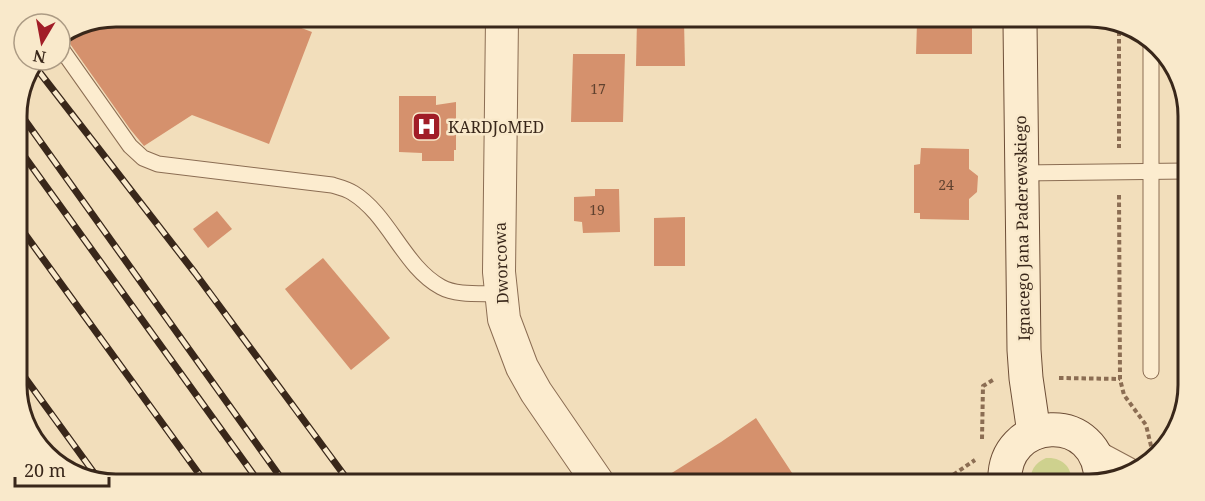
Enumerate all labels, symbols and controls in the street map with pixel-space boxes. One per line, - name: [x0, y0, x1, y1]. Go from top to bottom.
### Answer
- north arrow: [12, 12, 72, 72]
- text: N: [31, 45, 48, 69]
- house number: 17: [590, 79, 606, 98]
- hospital icon: KARDJoMED: [411, 111, 443, 143]
- street label: Ignacego Jana Paderewskiego: [1009, 115, 1035, 341]
- place label: KARDJoMED: [448, 116, 544, 138]
- house number: 24: [938, 175, 954, 194]
- house number: 19: [589, 200, 605, 219]
- street label: Dworcowa: [489, 222, 513, 304]
- scale bar: [15, 450, 110, 488]
- text: 20 m: [24, 458, 66, 482]

